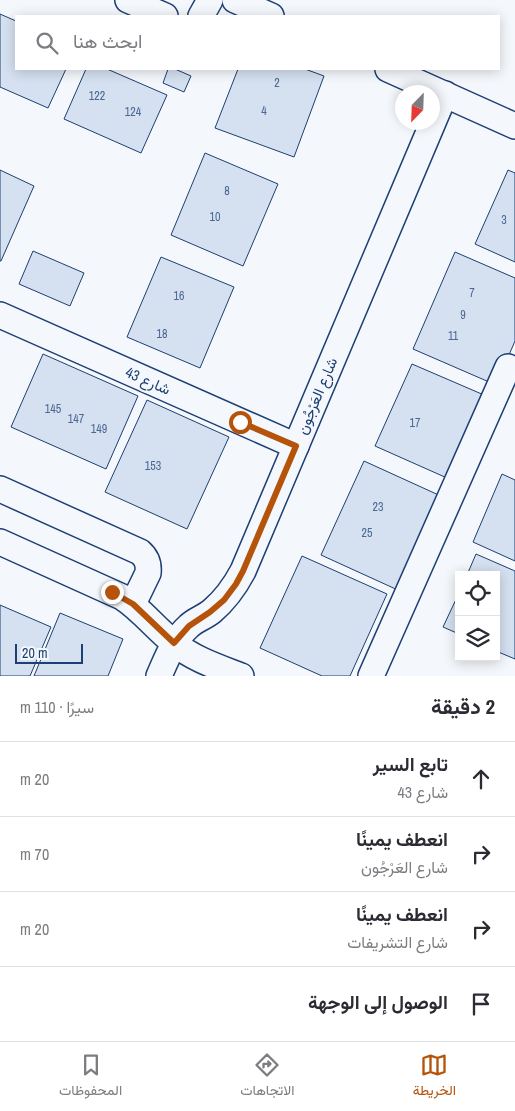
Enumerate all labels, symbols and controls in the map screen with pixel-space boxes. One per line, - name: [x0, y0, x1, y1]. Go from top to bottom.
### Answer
- search box: [15, 15, 500, 70]
- text: ابحث هنا: [73, 28, 143, 54]
- icon: search: [33, 29, 61, 57]
- house number: 2: [274, 75, 280, 91]
- north arrow: [395, 85, 440, 130]
- house number: 122: [89, 88, 105, 104]
- house number: 4: [261, 103, 267, 119]
- house number: 124: [125, 104, 142, 120]
- house number: 8: [224, 183, 230, 199]
- house number: 10: [210, 209, 220, 225]
- house number: 3: [501, 212, 507, 228]
- house number: 7: [469, 285, 475, 301]
- house number: 16: [174, 288, 184, 304]
- house number: 9: [460, 307, 466, 323]
- house number: 18: [157, 326, 167, 342]
- house number: 11: [448, 328, 459, 344]
- street label: شارع العَرْجُون: [291, 354, 343, 438]
- street label: شارع 43: [122, 361, 174, 401]
- house number: 145: [45, 401, 62, 417]
- house number: 147: [68, 411, 85, 427]
- route start: [229, 411, 252, 434]
- house number: 17: [410, 415, 421, 431]
- house number: 149: [91, 421, 107, 437]
- house number: 153: [145, 458, 161, 474]
- house number: 23: [373, 499, 383, 515]
- house number: 25: [362, 525, 373, 541]
- map controls: [455, 571, 500, 661]
- button: locate: [455, 571, 500, 616]
- route end: [101, 581, 124, 604]
- button: layers: [455, 616, 500, 661]
- scale bar: [15, 641, 82, 664]
- text: 20 m: [22, 644, 48, 662]
- text: 2 دقيقة: [431, 692, 495, 721]
- text: سيرًا · 110 m: [20, 696, 94, 718]
- text: تابع السير: [373, 751, 448, 777]
- icon: ahead: [467, 765, 495, 793]
- text: 20 m: [20, 768, 49, 790]
- text: شارع 43: [398, 781, 448, 803]
- text: انعطف يمينًا: [356, 826, 448, 852]
- icon: right: [467, 840, 495, 868]
- text: 70 m: [20, 843, 49, 865]
- text: شارع العَرْجُون: [361, 856, 448, 878]
- text: انعطف يمينًا: [356, 901, 448, 927]
- icon: right: [467, 915, 495, 943]
- text: 20 m: [20, 918, 49, 940]
- text: شارع التشريفات: [347, 931, 448, 953]
- text: الوصول إلى الوجهة: [308, 989, 448, 1015]
- icon: arrive: [467, 990, 495, 1018]
- tab: المحفوظات: [59, 1051, 122, 1103]
- tab: الاتجاهات: [240, 1051, 295, 1103]
- tab: الخريطة: [413, 1051, 456, 1103]

